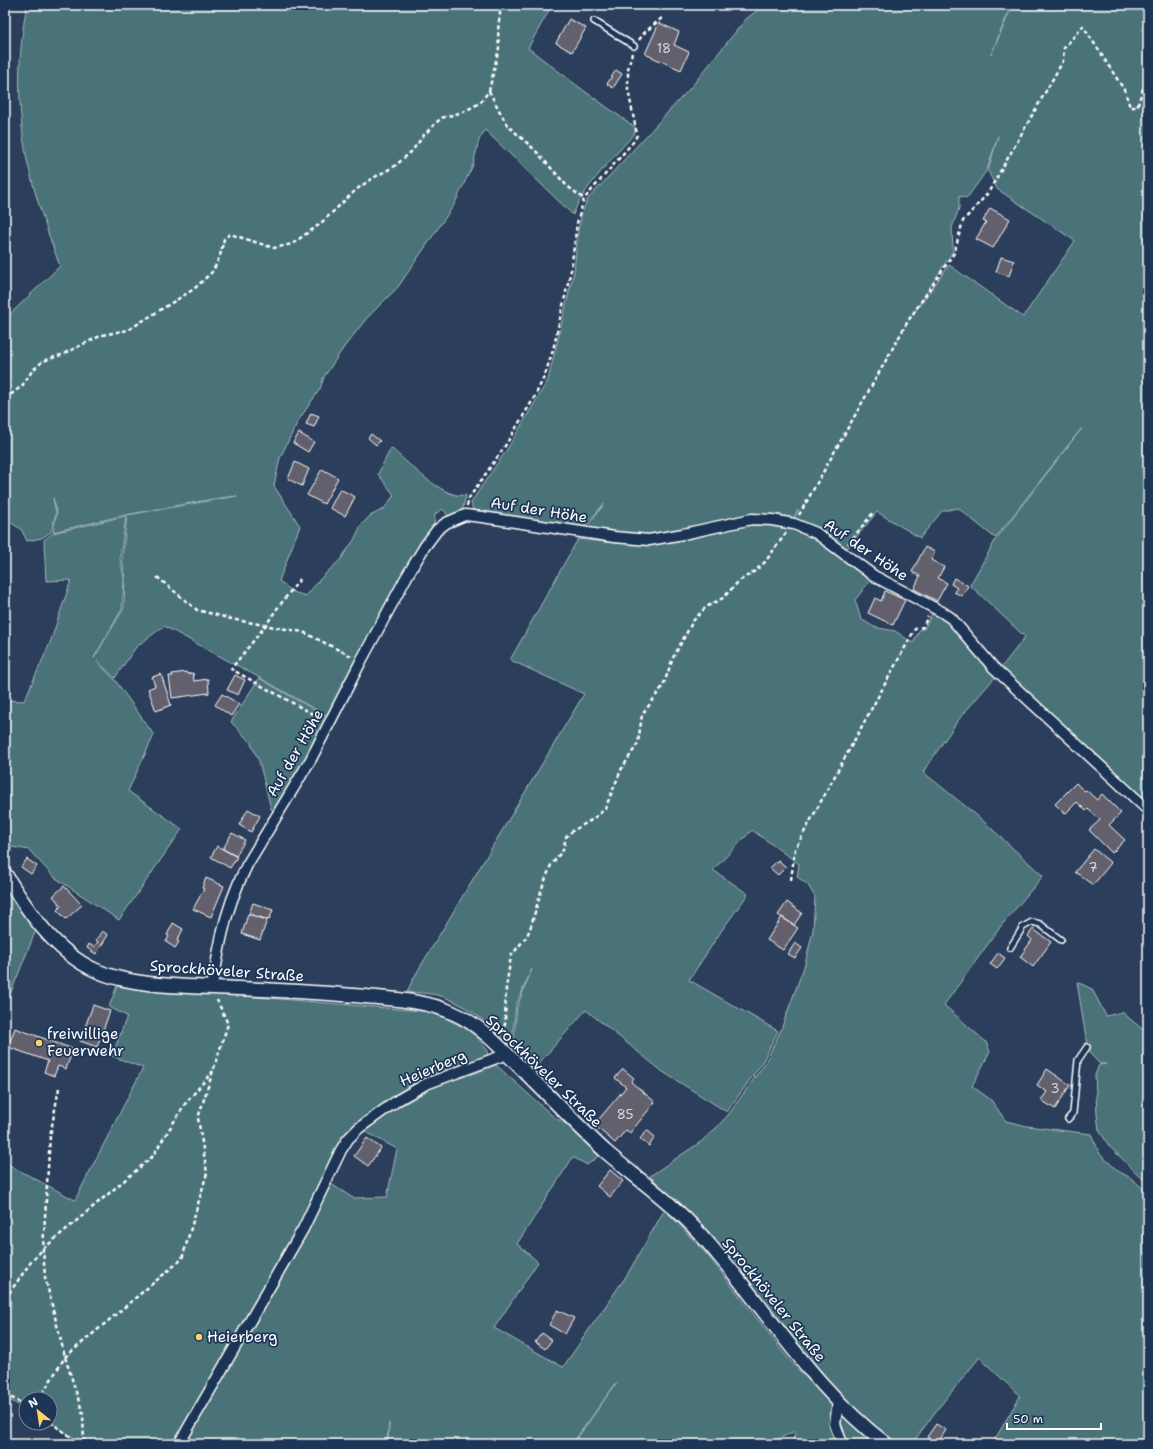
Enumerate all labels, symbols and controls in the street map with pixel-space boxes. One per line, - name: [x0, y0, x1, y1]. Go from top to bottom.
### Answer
- house number: 18: [657, 40, 671, 57]
- street label: Auf der Höhe: [489, 492, 589, 528]
- street label: Auf der Höhe: [820, 514, 912, 586]
- street label: Auf der Höhe: [262, 706, 328, 800]
- house number: 7: [1088, 859, 1098, 876]
- street label: Sprockhöveler Straße: [149, 956, 305, 986]
- street label: Sprockhöveler Straße: [481, 1010, 607, 1132]
- place label: freiwillige Feuerwehr: [47, 1024, 124, 1061]
- marker: freiwillige Feuerwehr: [34, 1038, 44, 1048]
- street label: Heierberg: [397, 1045, 469, 1091]
- house number: 3: [1050, 1080, 1060, 1097]
- house number: 85: [617, 1106, 633, 1123]
- street label: Sprockhöveler Straße: [718, 1234, 830, 1366]
- place label: Heierberg: [207, 1327, 278, 1347]
- marker: Heierberg: [194, 1332, 204, 1342]
- north arrow: [18, 1391, 58, 1431]
- text: N: [26, 1394, 41, 1411]
- scale bar: [1007, 1405, 1101, 1431]
- text: 50 m: [1013, 1411, 1043, 1427]

